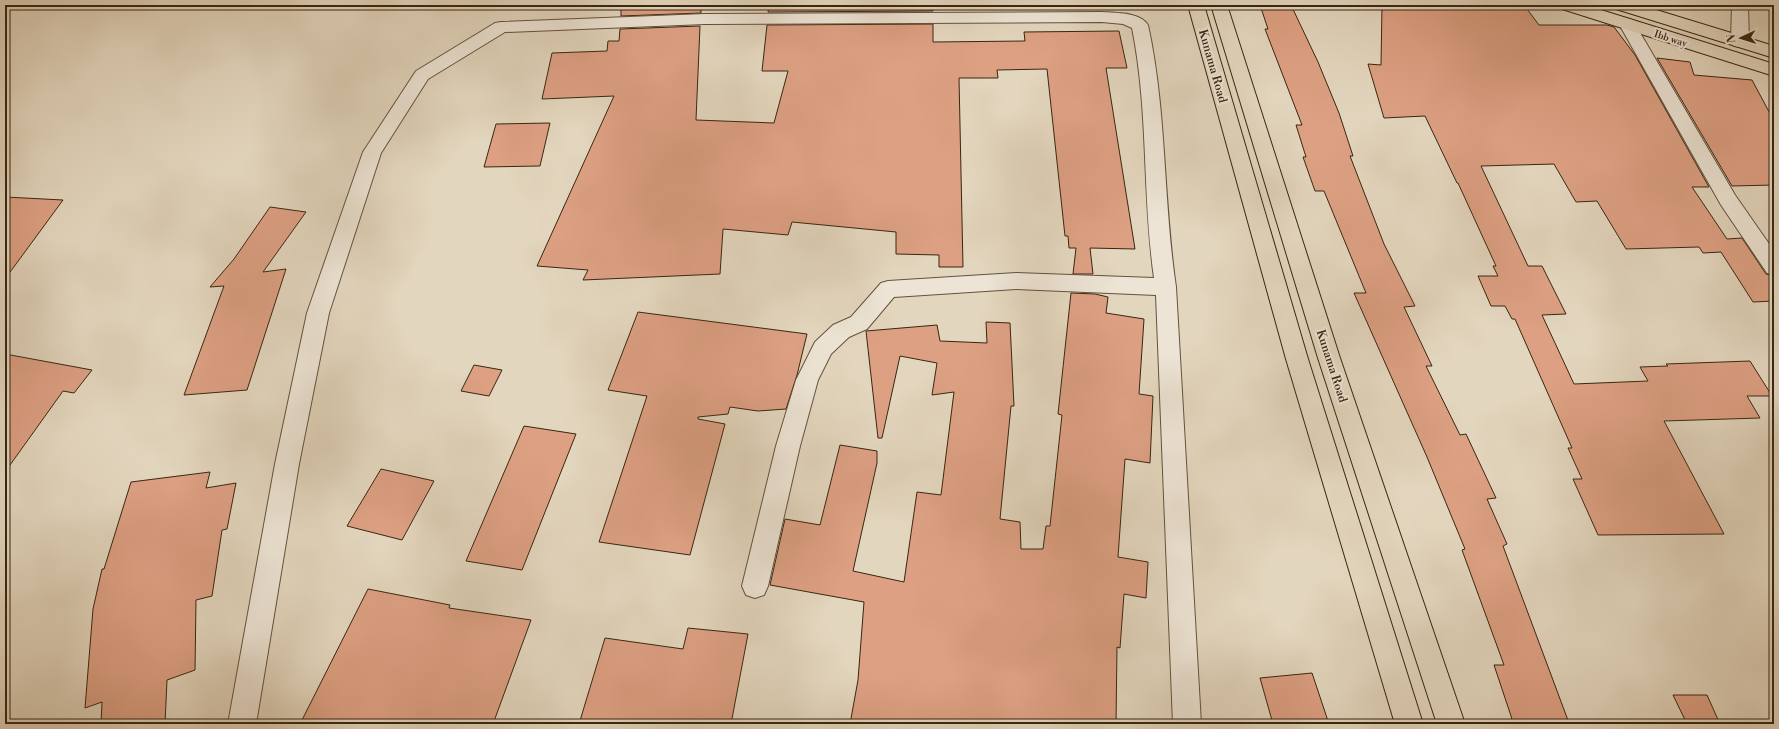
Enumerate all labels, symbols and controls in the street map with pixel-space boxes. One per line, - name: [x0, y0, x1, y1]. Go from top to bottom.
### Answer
- north arrow: [1721, 18, 1761, 58]
- street label: Kunama Road: [1195, 28, 1230, 105]
- street label: Ibb way: [1653, 28, 1689, 50]
- text: N: [1725, 34, 1739, 43]
- street label: Kunama Road: [1313, 328, 1350, 405]

